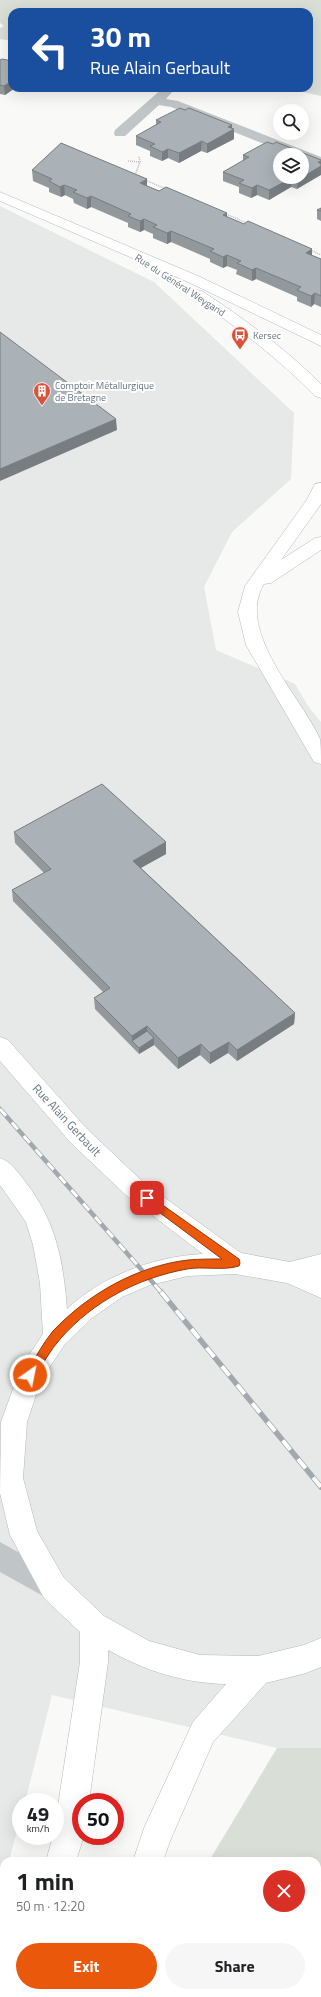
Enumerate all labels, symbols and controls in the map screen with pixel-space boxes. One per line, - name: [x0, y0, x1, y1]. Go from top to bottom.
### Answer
- text: 30 m: [90, 15, 151, 58]
- icon: left: [24, 24, 76, 76]
- text: Rue Alain Gerbault: [90, 54, 230, 81]
- map controls: [273, 104, 309, 184]
- button: search: [273, 104, 309, 140]
- button: layers: [273, 148, 309, 184]
- street label: Rue du Général Weygand: [132, 250, 228, 320]
- bus stop icon: Kersec: [230, 325, 250, 350]
- place label: Kersec: [253, 328, 281, 343]
- place label: Comptoir Métallurgique de Bretagne: [55, 378, 154, 405]
- building icon: Comptoir Métallurgique de Bretagne: [32, 381, 52, 406]
- street label: Rue Alain Gerbault: [28, 1079, 106, 1161]
- pin: [130, 1181, 164, 1215]
- icon: arrive: [136, 1187, 158, 1209]
- position arrow: [9.0, 1354, 51.0, 1396]
- speed limit sign: 50: [72, 1793, 124, 1845]
- text: 49: [27, 1798, 49, 1829]
- text: km/h: [27, 1821, 49, 1836]
- text: 1 min: [16, 1863, 74, 1899]
- button: close: [263, 1870, 305, 1912]
- text: 50 m · 12:20: [16, 1896, 85, 1916]
- button: Exit: [16, 1943, 157, 1989]
- button: Share: [165, 1943, 305, 1989]

